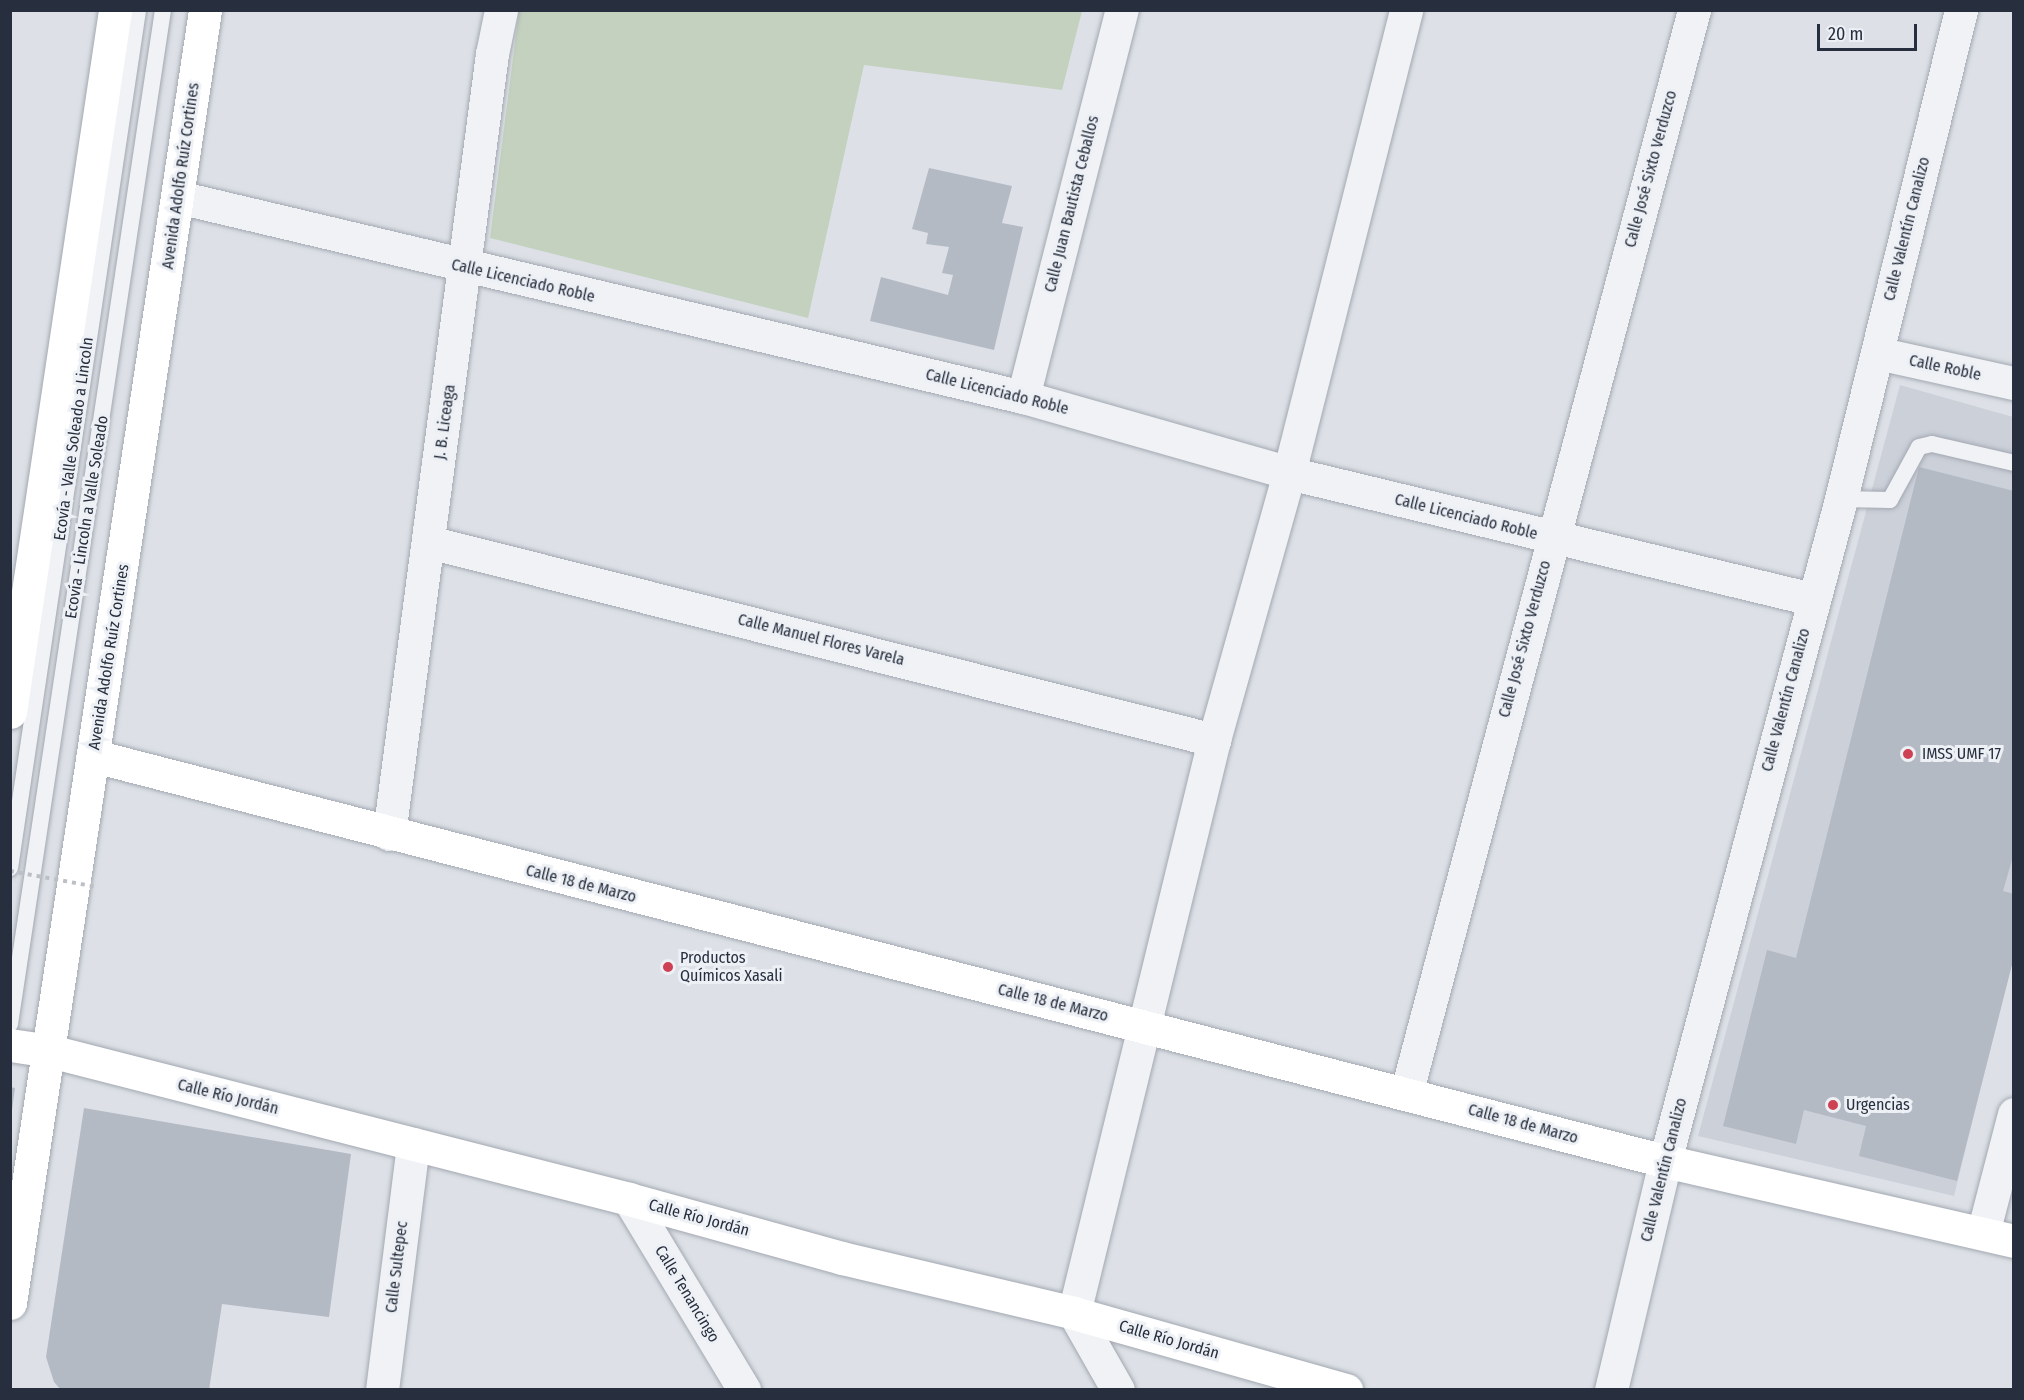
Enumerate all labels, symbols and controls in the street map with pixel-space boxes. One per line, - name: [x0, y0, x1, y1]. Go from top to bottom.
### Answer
- scale bar: [1820, 12, 1920, 50]
- text: 20 m: [1828, 23, 1863, 45]
- street label: Avenida Adolfo Ruíz Cortines: [158, 82, 204, 270]
- street label: Calle José Sixto Verduzco: [1621, 88, 1681, 250]
- street label: Calle Juan Bautista Ceballos: [1041, 114, 1103, 294]
- street label: Calle Valentín Canalizo: [1880, 155, 1934, 303]
- street label: Calle Licenciado Roble: [449, 255, 597, 307]
- street label: Ecovía - Valle Soleado a Lincoln: [50, 336, 98, 542]
- street label: Calle Roble: [1907, 351, 1983, 385]
- street label: Calle Licenciado Roble: [924, 365, 1070, 419]
- street label: J. B. Liceaga: [430, 383, 460, 461]
- street label: Ecovía - Lincoln a Valle Soleado: [61, 414, 113, 620]
- street label: Calle Licenciado Roble: [1393, 490, 1539, 544]
- street label: Calle José Sixto Verduzco: [1495, 558, 1555, 720]
- street label: Avenida Adolfo Ruíz Cortines: [85, 563, 133, 751]
- street label: Calle Manuel Flores Varela: [736, 610, 906, 670]
- street label: Calle Valentín Canalizo: [1758, 626, 1814, 774]
- place label: IMSS UMF 17: [1922, 744, 2001, 764]
- marker: IMSS UMF 17: [1899, 745, 1917, 763]
- street label: Calle 18 de Marzo: [524, 861, 638, 907]
- place label: Productos Químicos Xasali: [680, 948, 782, 986]
- marker: Productos Químicos Xasali: [661, 960, 675, 974]
- street label: Calle 18 de Marzo: [996, 980, 1110, 1026]
- street label: Calle Río Jordán: [176, 1075, 280, 1119]
- place label: Urgencias: [1846, 1095, 1910, 1115]
- street label: Calle Valentín Canalizo: [1637, 1096, 1691, 1244]
- marker: Urgencias: [1824, 1096, 1842, 1114]
- street label: Calle 18 de Marzo: [1466, 1100, 1580, 1148]
- street label: Calle Río Jordán: [647, 1195, 751, 1241]
- street label: Calle Sultepec: [382, 1220, 412, 1314]
- street label: Calle Tenancingo: [650, 1242, 724, 1346]
- street label: Calle Río Jordán: [1117, 1317, 1221, 1363]

